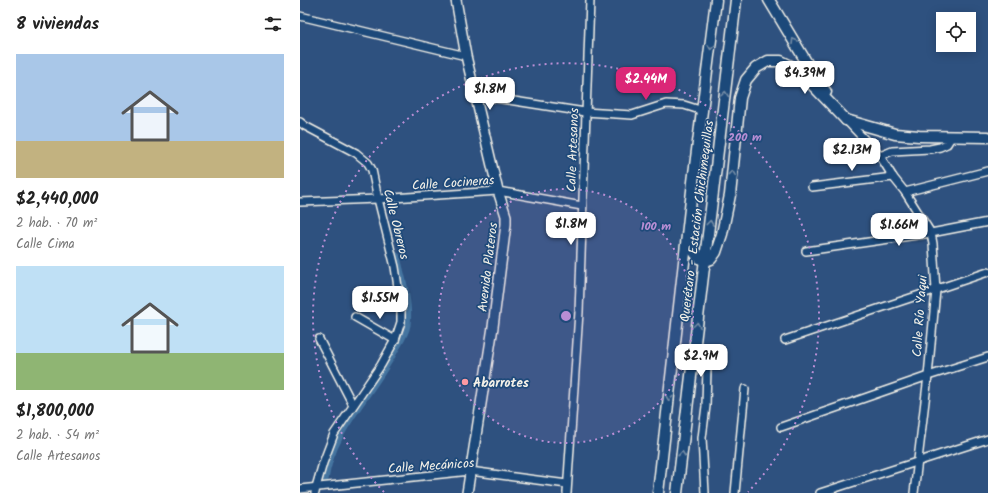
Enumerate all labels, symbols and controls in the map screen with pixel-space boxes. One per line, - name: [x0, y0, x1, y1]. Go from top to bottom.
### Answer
- text: 8 viviendas: [16, 11, 99, 38]
- map controls: [936, 12, 976, 52]
- button: locate: [936, 12, 976, 52]
- icon: filters: [262, 13, 284, 35]
- one-way arrow: [791, 38, 798, 45]
- one-way arrow: [707, 44, 716, 50]
- pin: $4.39M: [772, 61, 838, 95]
- text: $4.39M: [784, 63, 826, 84]
- pin: $2.44M: [613, 67, 679, 101]
- text: $2.44M: [625, 69, 667, 90]
- pin: $1.8M: [462, 77, 518, 111]
- text: $1.8M: [474, 79, 506, 100]
- icon: home: [114, 80, 186, 152]
- one-way arrow: [720, 91, 729, 97]
- street label: Calle Artesanos: [562, 107, 585, 193]
- street label: Querétaro - Estación Chichimequillas: [675, 119, 720, 323]
- text: 200 m: [728, 128, 762, 147]
- pin: $2.13M: [819, 138, 885, 172]
- text: $2.13M: [832, 140, 872, 161]
- street label: Calle Cocineras: [411, 170, 495, 197]
- one-way arrow: [728, 170, 737, 176]
- text: $2,440,000: [16, 186, 98, 213]
- street label: Calle Obreros: [377, 187, 415, 262]
- pin: $1.8M: [543, 212, 599, 246]
- text: 2 hab. · 70 m²: [16, 213, 97, 234]
- pin: $1.66M: [866, 213, 932, 247]
- text: $1.8M: [555, 214, 587, 235]
- text: $1.66M: [880, 215, 918, 236]
- text: 100 m: [641, 217, 671, 236]
- one-way arrow: [705, 220, 714, 226]
- street label: Avenida Plateros: [473, 221, 504, 313]
- text: Calle Cima: [16, 234, 75, 255]
- street label: Calle Río Yaqui: [907, 273, 934, 358]
- pin: $1.55M: [347, 286, 413, 320]
- text: $1.55M: [361, 288, 399, 309]
- icon: home: [114, 292, 186, 364]
- centre of rings: [559, 309, 573, 323]
- one-way arrow: [692, 322, 701, 328]
- pin: $2.9M: [673, 344, 729, 378]
- text: $2.9M: [684, 346, 718, 367]
- place label: Abarrotes: [473, 373, 529, 394]
- marker: Abarrotes: [460, 377, 470, 387]
- one-way arrow: [665, 395, 674, 401]
- text: $1,800,000: [16, 398, 94, 425]
- text: 2 hab. · 54 m²: [16, 425, 99, 446]
- text: Calle Artesanos: [16, 446, 100, 467]
- one-way arrow: [677, 451, 686, 457]
- street label: Calle Mecánicos: [387, 453, 475, 480]

